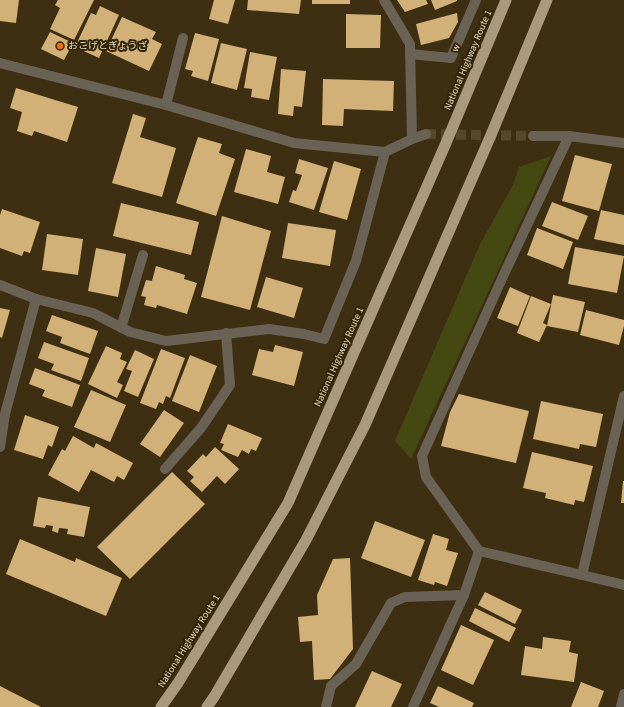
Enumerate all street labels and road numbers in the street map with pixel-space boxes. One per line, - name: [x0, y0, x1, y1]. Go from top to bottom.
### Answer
- street label: National Highway Route 1: [441, 8, 495, 112]
- street label: w: [448, 42, 464, 54]
- street label: National Highway Route 1: [311, 305, 367, 409]
- street label: National Highway Route 1: [155, 592, 223, 690]

